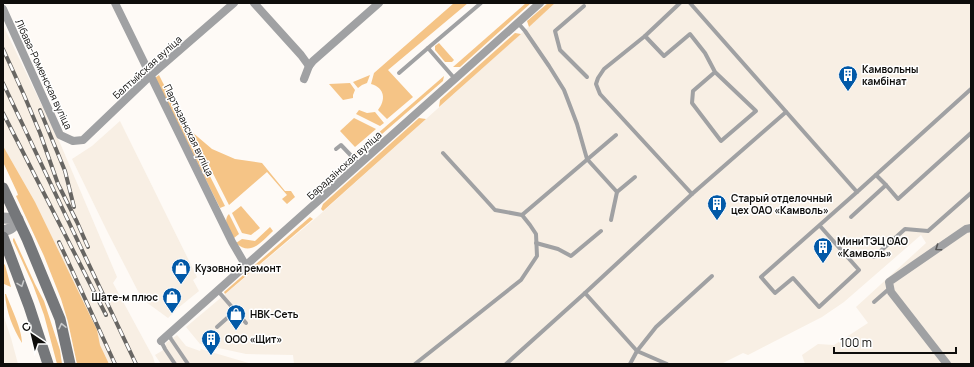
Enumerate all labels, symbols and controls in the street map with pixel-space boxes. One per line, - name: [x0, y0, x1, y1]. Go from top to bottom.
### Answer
- street label: Лібава-Роменская вуліца: [12, 17, 76, 131]
- street label: Балтыйская вуліца: [109, 32, 185, 102]
- place label: Камвольны камбінат: [862, 62, 918, 88]
- building icon: Камвольны камбінат: [837, 64, 859, 92]
- street label: Партызанская вуліца: [161, 82, 217, 178]
- street label: Барадзінская вуліца: [304, 128, 384, 202]
- place label: Старый отделочный цех ОАО «Камволь»: [731, 191, 832, 217]
- building icon: Старый отделочный цех ОАО «Камволь»: [706, 193, 728, 221]
- place label: МиниТЭЦ ОАО «Камволь»: [837, 234, 908, 260]
- building icon: МиниТЭЦ ОАО «Камволь»: [812, 236, 834, 264]
- one-way arrow: [935, 243, 942, 251]
- shop icon: Кузовной ремонт: [170, 257, 192, 285]
- place label: Кузовной ремонт: [195, 261, 282, 275]
- one-way arrow: [16, 280, 24, 287]
- shop icon: Шате-м плюс: [161, 286, 183, 314]
- place label: Шате-м плюс: [92, 290, 158, 304]
- shop icon: НВК-Сеть: [225, 303, 247, 331]
- place label: НВК-Сеть: [250, 307, 299, 321]
- north arrow: [12, 315, 52, 355]
- text: С: [18, 318, 34, 335]
- one-way arrow: [58, 323, 66, 329]
- building icon: ООО «Щит»: [200, 328, 222, 356]
- scale bar: [834, 329, 956, 355]
- place label: ООО «Щит»: [225, 332, 282, 346]
- text: 100 m: [840, 334, 872, 351]

